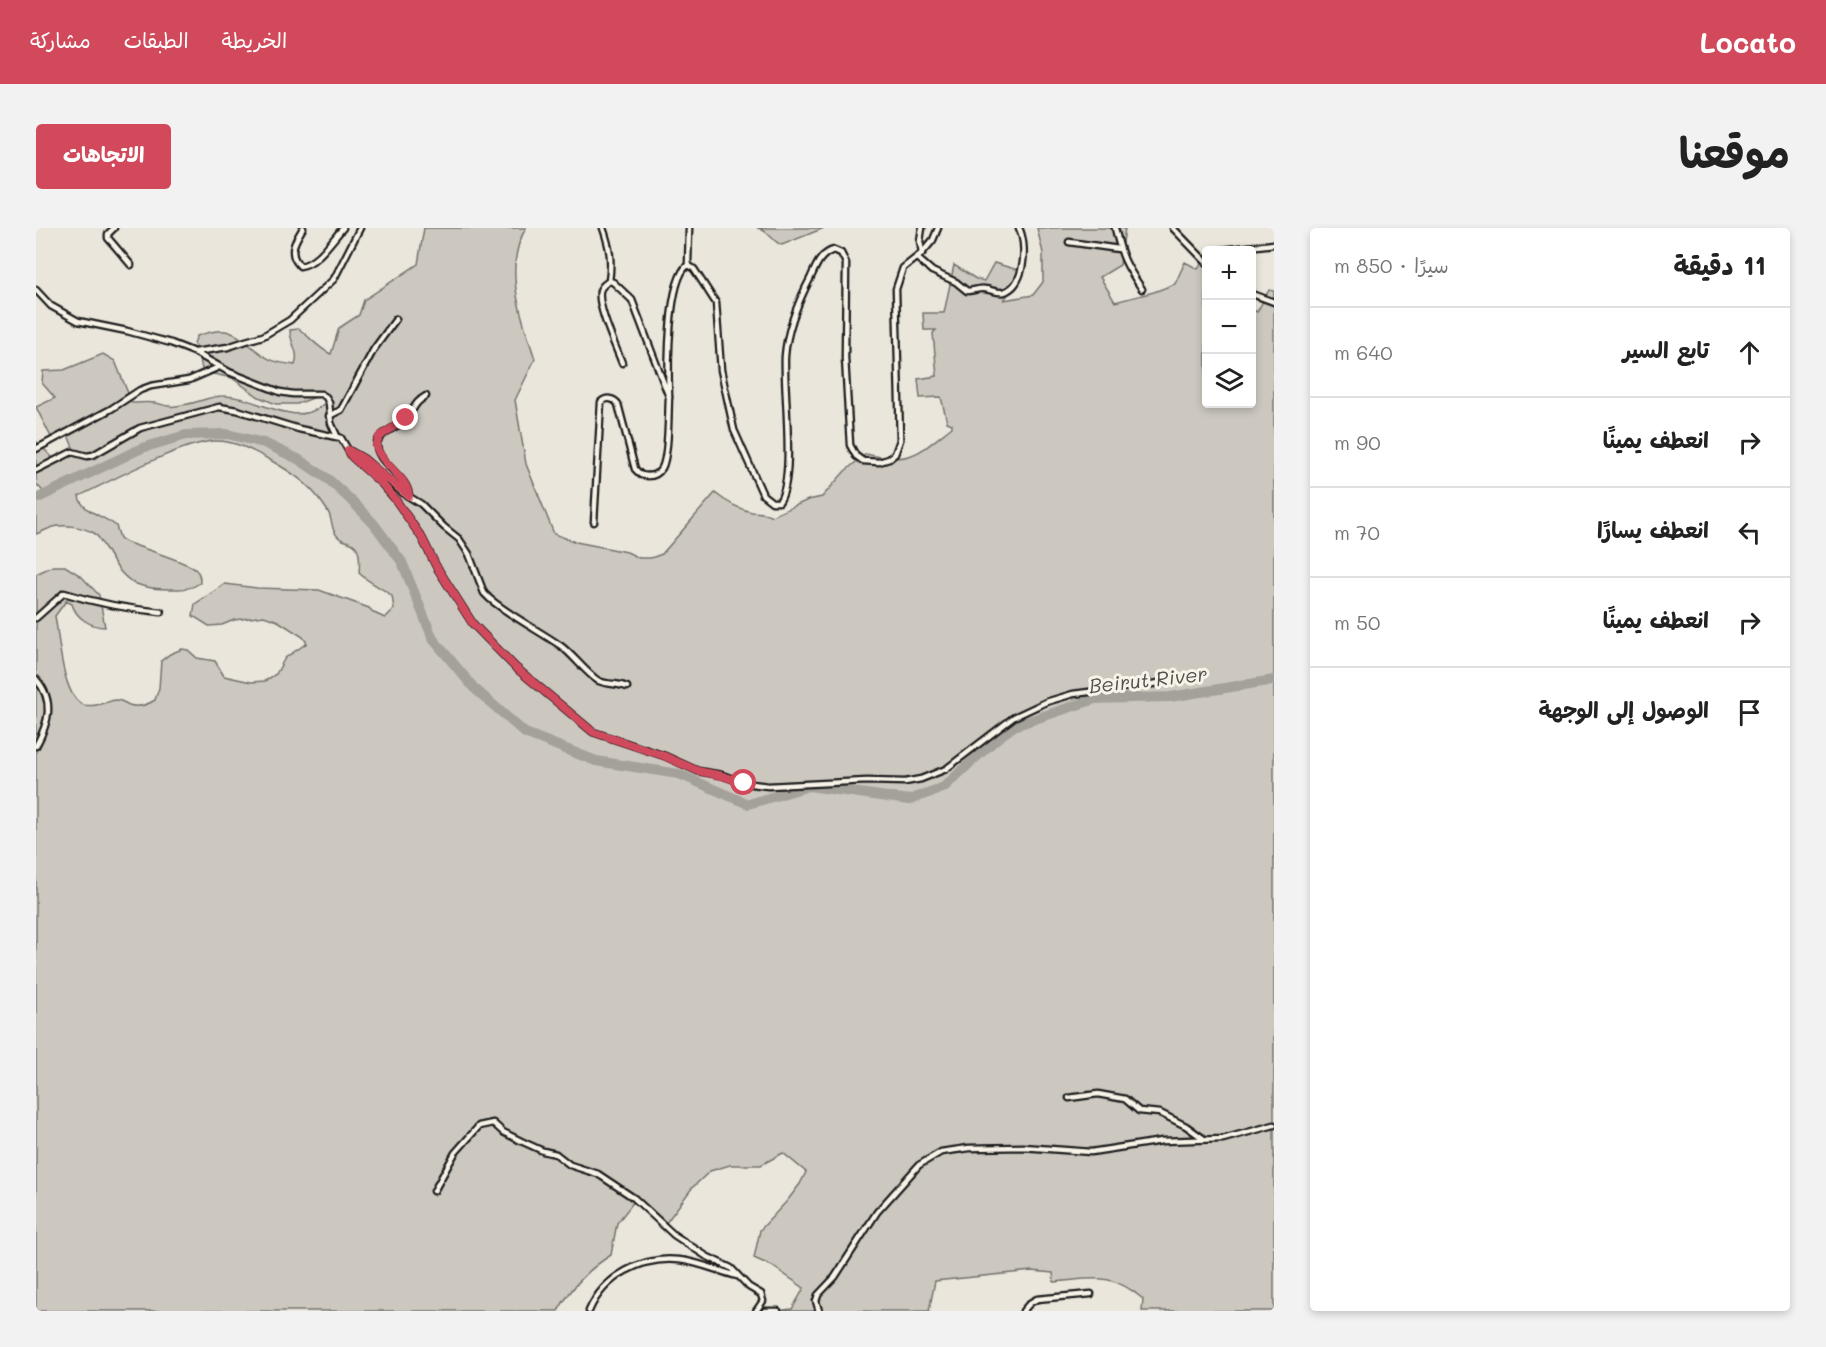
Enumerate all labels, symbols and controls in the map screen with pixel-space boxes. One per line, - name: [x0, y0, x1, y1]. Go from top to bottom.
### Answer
- text: Locato: [1699, 24, 1796, 60]
- text: مشاركة: [30, 26, 91, 53]
- text: الطبقات: [124, 26, 189, 53]
- text: الخريطة: [222, 26, 287, 53]
- button: الاتجاهات: [36, 124, 171, 189]
- text: موقعنا: [1679, 124, 1790, 179]
- map controls: [1202, 246, 1256, 408]
- button: +: [1202, 246, 1256, 300]
- text: 11 دقيقة: [1674, 248, 1766, 282]
- text: سيرًا · 850 m: [1334, 252, 1449, 278]
- button: −: [1202, 300, 1256, 354]
- text: تابع السير: [1623, 335, 1709, 364]
- icon: ahead: [1733, 336, 1766, 369]
- text: 640 m: [1334, 339, 1393, 365]
- button: layers: [1202, 354, 1256, 408]
- route end: [392, 404, 418, 430]
- text: انعطف يمينًا: [1603, 425, 1709, 454]
- icon: right: [1733, 426, 1766, 459]
- text: 90 m: [1334, 429, 1381, 455]
- text: انعطف يسارًا: [1597, 515, 1709, 544]
- icon: left: [1733, 516, 1766, 549]
- text: 70 m: [1334, 519, 1380, 545]
- text: انعطف يمينًا: [1603, 605, 1709, 634]
- icon: right: [1733, 606, 1766, 639]
- text: 50 m: [1334, 609, 1380, 635]
- water label: Beirut River: [1087, 660, 1209, 698]
- text: الوصول إلى الوجهة: [1538, 695, 1709, 724]
- icon: arrive: [1733, 696, 1766, 729]
- route start: [730, 769, 756, 795]

